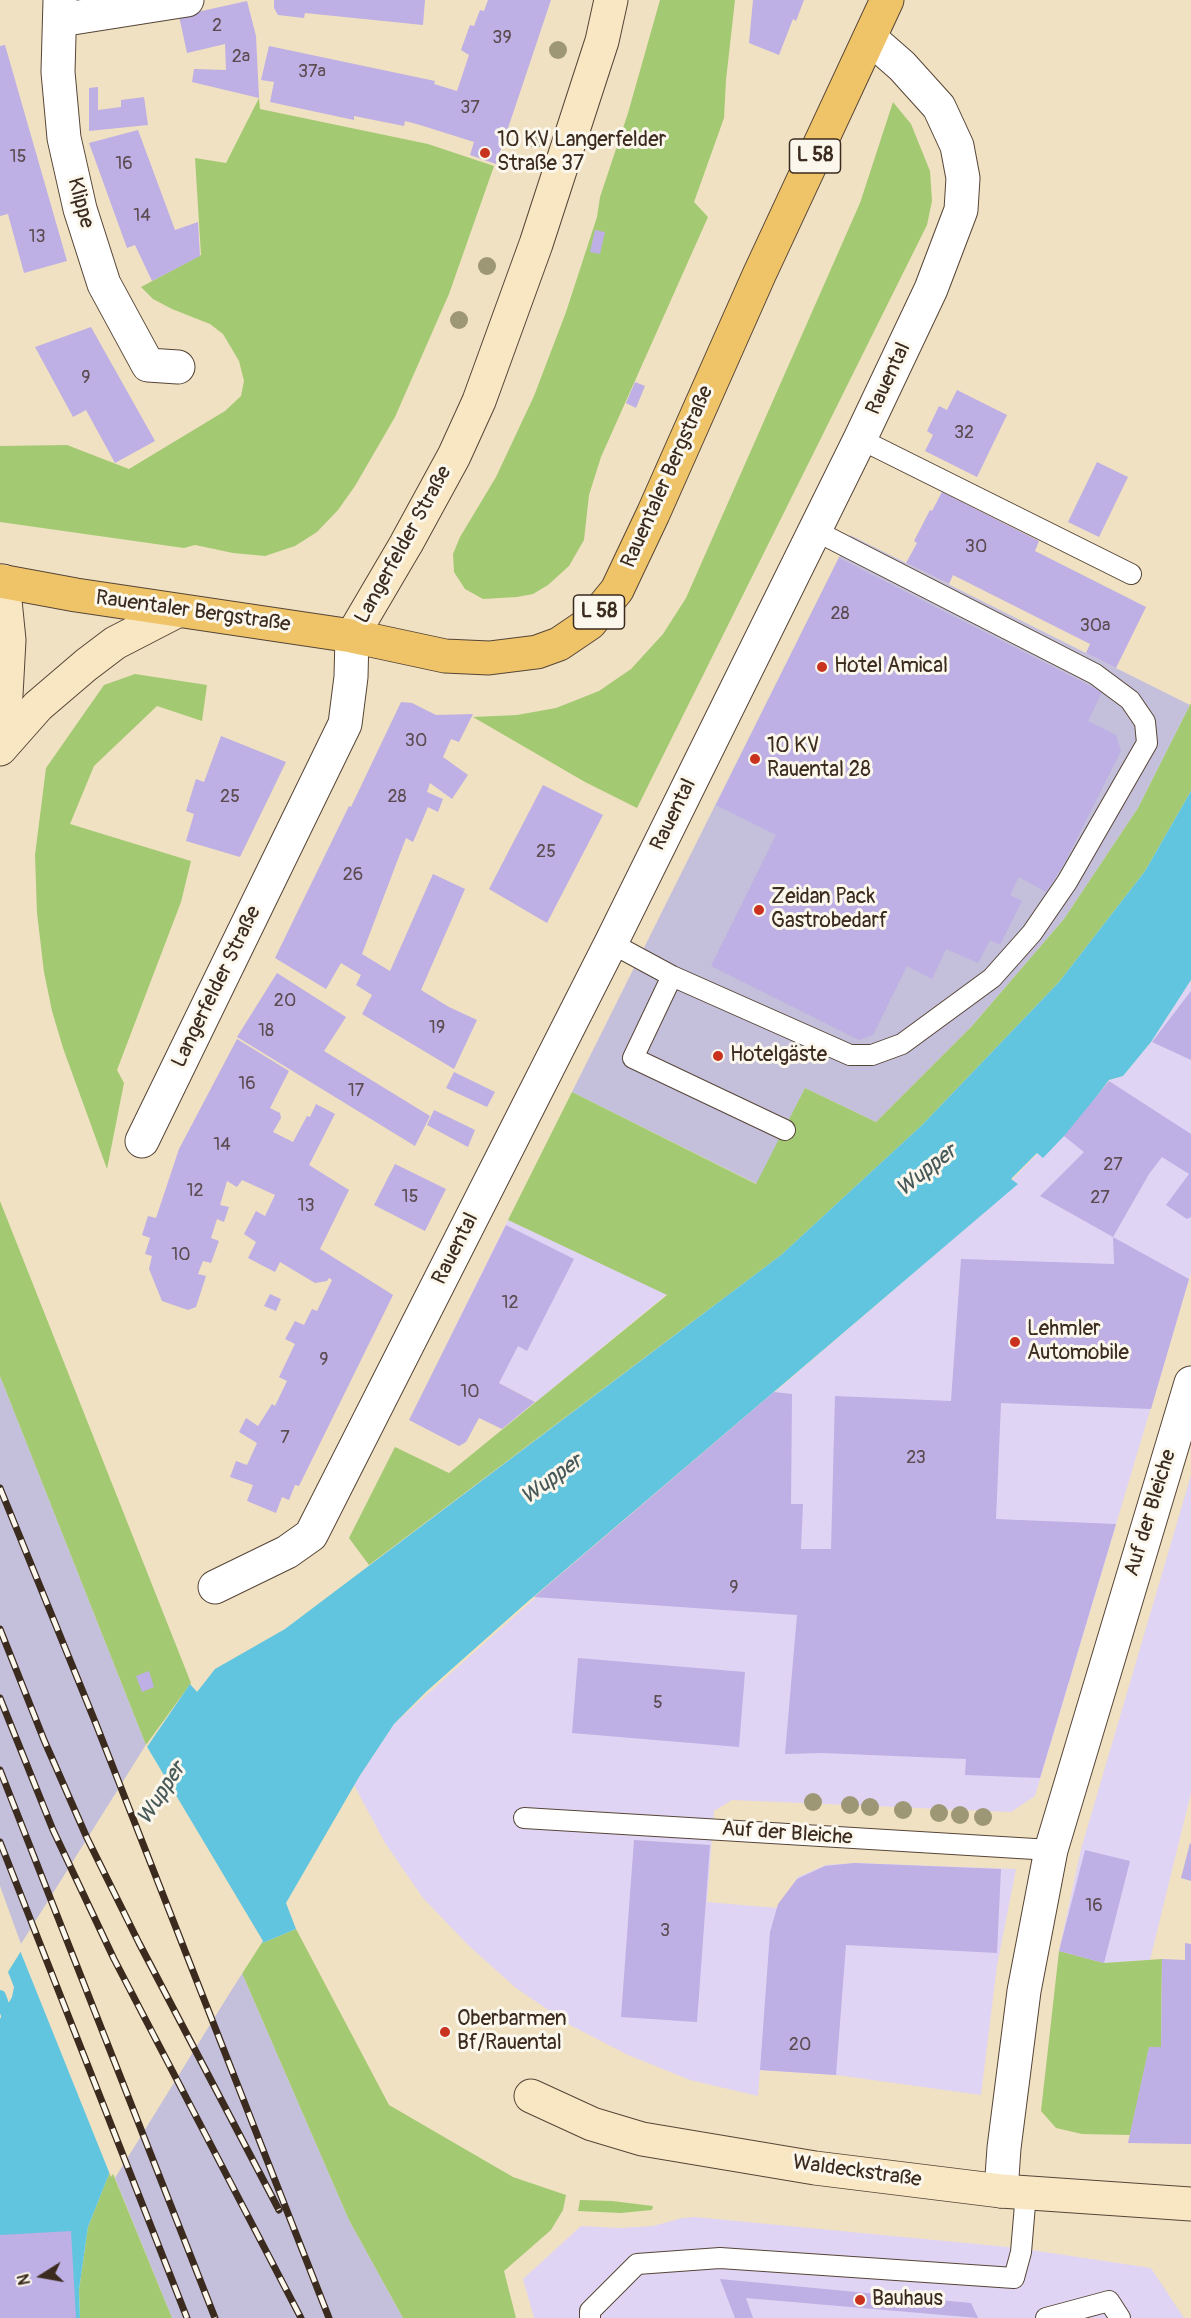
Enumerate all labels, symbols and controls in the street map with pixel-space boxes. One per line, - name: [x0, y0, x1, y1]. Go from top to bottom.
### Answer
- house number: 2: [212, 15, 222, 37]
- house number: 39: [492, 27, 512, 49]
- house number: 2a: [232, 46, 250, 68]
- house number: 37a: [298, 61, 326, 83]
- house number: 37: [460, 97, 480, 119]
- place label: 10 KV Langerfelder Straße 37: [497, 128, 666, 178]
- road number: L 58: [790, 139, 840, 173]
- house number: 15: [10, 146, 26, 168]
- marker: 10 KV Langerfelder Straße 37: [478, 146, 492, 160]
- house number: 16: [115, 153, 133, 175]
- street label: Klippe: [61, 175, 99, 231]
- house number: 14: [133, 205, 151, 227]
- house number: 13: [28, 226, 46, 248]
- street label: Rauental: [861, 339, 917, 419]
- house number: 9: [81, 367, 91, 389]
- street label: Rauentaler Bergstraße: [617, 382, 719, 572]
- house number: 32: [954, 422, 974, 444]
- street label: Langerfelder Straße: [350, 462, 458, 628]
- house number: 30: [965, 536, 987, 558]
- street label: Rauentaler Bergstraße: [94, 586, 292, 638]
- road number: L 58: [574, 595, 624, 629]
- house number: 28: [830, 603, 850, 625]
- house number: 30a: [1080, 615, 1110, 637]
- place label: Hotel Amical: [834, 654, 948, 680]
- marker: Hotel Amical: [815, 660, 829, 674]
- house number: 30: [405, 730, 427, 752]
- place label: 10 KV Rauental 28: [767, 734, 871, 784]
- marker: 10 KV Rauental 28: [748, 752, 762, 766]
- street label: Rauental: [646, 775, 702, 855]
- house number: 25: [220, 786, 240, 808]
- house number: 28: [387, 786, 407, 808]
- house number: 25: [536, 841, 556, 863]
- house number: 26: [343, 864, 363, 886]
- place label: Zeidan Pack Gastrobedarf: [771, 885, 888, 935]
- street label: Langerfelder Straße: [167, 902, 267, 1072]
- marker: Zeidan Pack Gastrobedarf: [752, 903, 766, 917]
- house number: 20: [274, 990, 296, 1012]
- house number: 19: [429, 1017, 445, 1039]
- house number: 18: [258, 1020, 274, 1042]
- place label: Hotelgäste: [730, 1043, 827, 1069]
- marker: Hotelgäste: [711, 1049, 725, 1063]
- house number: 16: [238, 1073, 256, 1095]
- house number: 17: [348, 1080, 364, 1102]
- house number: 14: [213, 1134, 231, 1156]
- water label: Wupper: [892, 1139, 962, 1203]
- house number: 27: [1103, 1154, 1123, 1176]
- house number: 12: [186, 1180, 204, 1202]
- house number: 15: [402, 1186, 418, 1208]
- house number: 27: [1090, 1187, 1110, 1209]
- house number: 13: [297, 1195, 315, 1217]
- street label: Rauental: [427, 1209, 485, 1289]
- house number: 10: [171, 1244, 191, 1266]
- house number: 12: [501, 1292, 519, 1314]
- place label: Lehmler Automobile: [1027, 1317, 1129, 1367]
- marker: Lehmler Automobile: [1008, 1335, 1022, 1349]
- house number: 9: [319, 1349, 329, 1371]
- house number: 10: [460, 1381, 480, 1403]
- house number: 7: [280, 1427, 290, 1449]
- house number: 23: [906, 1447, 926, 1469]
- street label: Auf der Bleiche: [1120, 1447, 1182, 1579]
- water label: Wupper: [516, 1449, 588, 1511]
- house number: 9: [729, 1577, 739, 1599]
- house number: 5: [653, 1692, 663, 1714]
- water label: Wupper: [132, 1758, 192, 1830]
- street label: Auf der Bleiche: [721, 1817, 853, 1851]
- house number: 16: [1085, 1895, 1103, 1917]
- house number: 3: [660, 1920, 670, 1942]
- place label: Oberbarmen Bf/Rauental: [457, 2007, 567, 2057]
- marker: Oberbarmen Bf/Rauental: [438, 2025, 452, 2039]
- house number: 20: [789, 2034, 811, 2056]
- street label: Waldeckstraße: [791, 2150, 923, 2194]
- north arrow: [12, 2246, 72, 2306]
- text: N: [13, 2272, 35, 2287]
- place label: Bauhaus: [872, 2287, 943, 2313]
- marker: Bauhaus: [853, 2293, 867, 2307]

